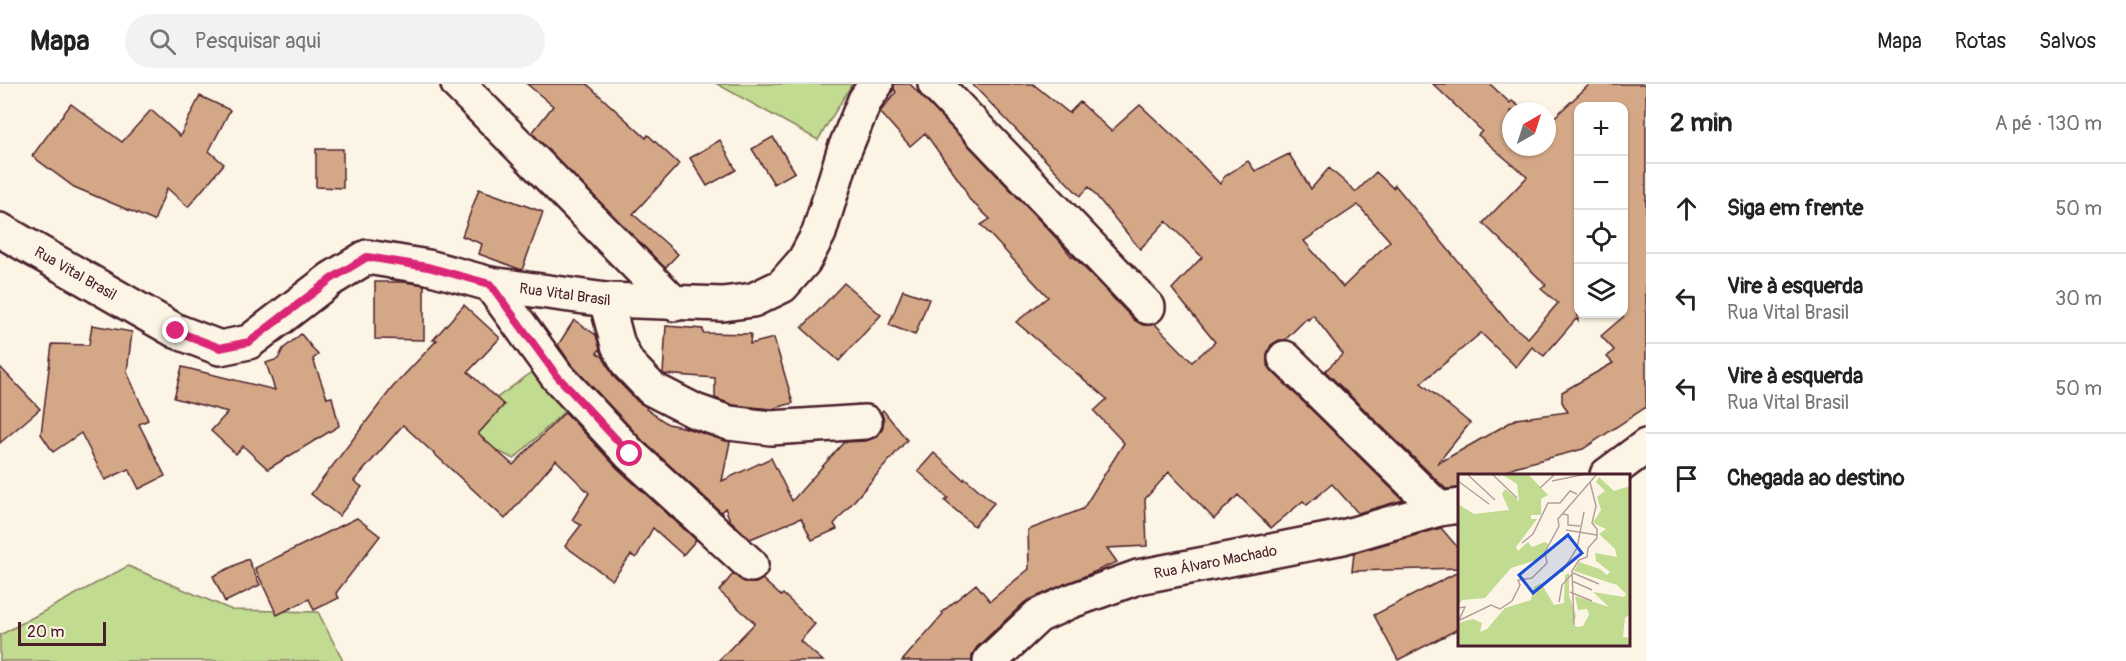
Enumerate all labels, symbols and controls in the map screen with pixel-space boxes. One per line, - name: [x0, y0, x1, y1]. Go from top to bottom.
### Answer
- search box: [125, 14, 545, 68]
- text: Mapa: [30, 24, 89, 59]
- icon: search: [146, 25, 179, 58]
- text: Pesquisar aqui: [194, 27, 321, 55]
- text: Mapa: [1877, 28, 1922, 55]
- text: Rotas: [1955, 28, 2006, 55]
- text: Salvos: [2039, 28, 2096, 55]
- north arrow: [1502, 102, 1556, 156]
- map controls: [1574, 102, 1628, 318]
- button: +: [1574, 102, 1628, 156]
- text: 2 min: [1670, 107, 1732, 139]
- text: A pé · 130 m: [1995, 111, 2102, 136]
- button: −: [1574, 156, 1628, 210]
- icon: ahead: [1670, 192, 1703, 225]
- text: Siga em frente: [1727, 194, 1863, 222]
- text: 50 m: [2055, 196, 2102, 221]
- button: locate: [1574, 210, 1628, 264]
- street label: Rua Vital Brasil: [31, 242, 120, 304]
- button: layers: [1574, 264, 1628, 318]
- text: Vire à esquerda: [1727, 272, 1863, 300]
- street label: Rua Vital Brasil: [518, 279, 611, 310]
- icon: left: [1670, 282, 1703, 315]
- text: 30 m: [2055, 286, 2102, 311]
- text: Rua Vital Brasil: [1727, 300, 1849, 325]
- route end: [162, 317, 188, 343]
- text: Vire à esquerda: [1727, 362, 1863, 390]
- icon: left: [1670, 372, 1703, 405]
- text: 50 m: [2055, 376, 2102, 401]
- text: Rua Vital Brasil: [1727, 390, 1849, 415]
- route start: [616, 440, 642, 466]
- icon: arrive: [1670, 462, 1703, 495]
- text: Chegada ao destino: [1727, 464, 1905, 492]
- inset map: [1458, 474, 1631, 646]
- street label: Rua Álvaro Machado: [1152, 541, 1278, 583]
- scale bar: [18, 619, 106, 646]
- text: 20 m: [27, 622, 65, 642]

